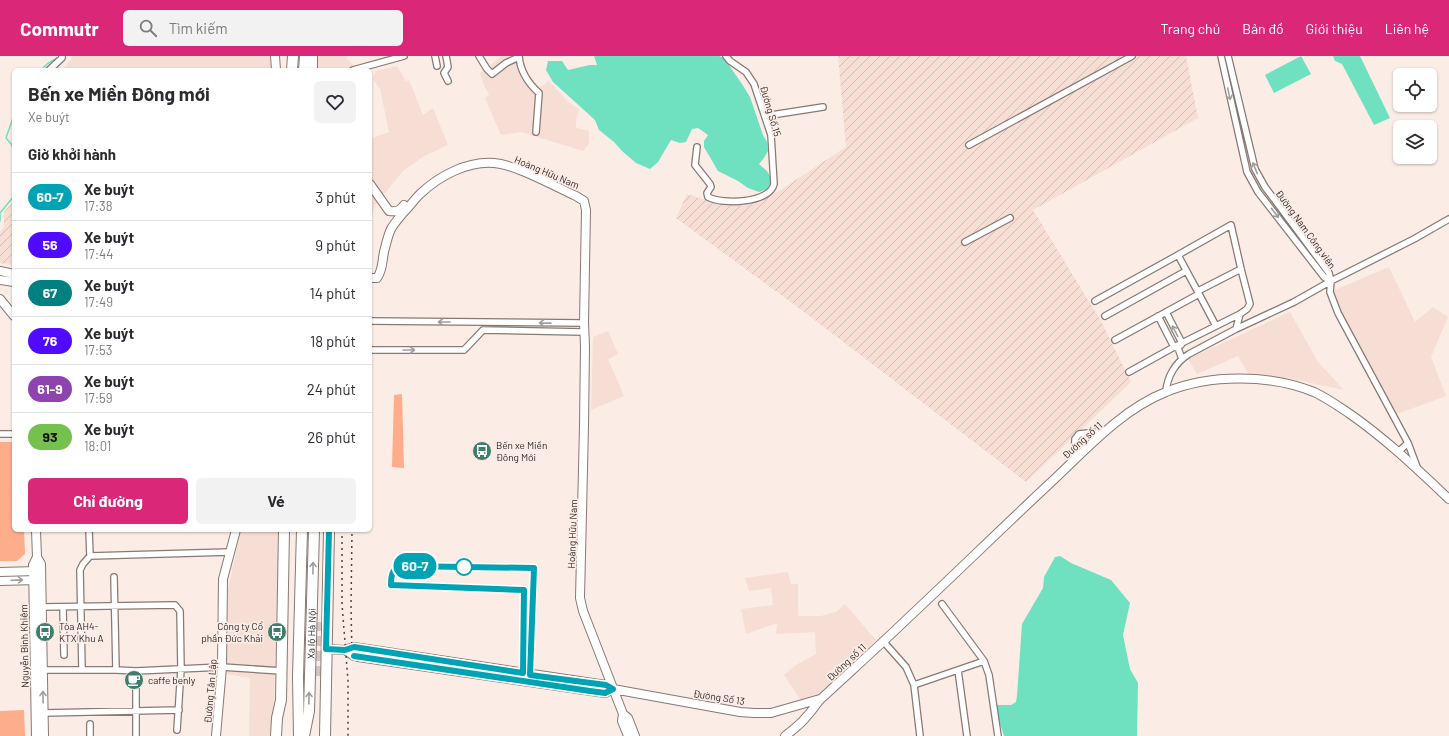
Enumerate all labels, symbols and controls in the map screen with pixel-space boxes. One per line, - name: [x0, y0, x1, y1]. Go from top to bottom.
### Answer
- search box: [123, 10, 403, 46]
- text: Commutr: [20, 17, 99, 40]
- icon: search: [137, 17, 159, 39]
- text: Tìm kiếm: [169, 19, 228, 37]
- text: Trang chủ: [1161, 20, 1220, 37]
- text: Bản đồ: [1242, 20, 1284, 37]
- text: Giới thiệu: [1306, 20, 1363, 37]
- text: Liên hệ: [1385, 20, 1429, 37]
- map controls: [1393, 68, 1437, 164]
- button: locate: [1393, 68, 1437, 112]
- button: heart: [314, 81, 356, 123]
- text: Bến xe Miền Đông mới: [28, 82, 210, 105]
- street label: Đường Số 15: [758, 84, 784, 138]
- one-way arrow: [1226, 87, 1234, 100]
- text: Xe buýt: [28, 109, 70, 125]
- button: layers: [1393, 120, 1437, 164]
- text: Giờ khởi hành: [28, 145, 116, 163]
- street label: Hoàng Hữu Nam: [513, 153, 581, 191]
- one-way arrow: [1251, 162, 1258, 174]
- text: Xe buýt: [84, 180, 134, 198]
- street label: Đường Nam Công viên: [1273, 187, 1339, 271]
- text: 60-7: [36, 188, 64, 205]
- text: 3 phút: [315, 188, 356, 206]
- text: 17:38: [84, 198, 113, 214]
- one-way arrow: [1270, 208, 1279, 219]
- text: Xe buýt: [84, 228, 134, 246]
- text: 56: [42, 236, 58, 253]
- text: 9 phút: [315, 236, 356, 254]
- text: 17:44: [84, 246, 113, 262]
- text: Xe buýt: [84, 276, 134, 294]
- text: 67: [43, 284, 57, 301]
- text: 14 phút: [310, 284, 356, 302]
- text: 17:49: [84, 294, 113, 310]
- one-way arrow: [438, 318, 451, 325]
- one-way arrow: [539, 319, 552, 327]
- text: Xe buýt: [84, 324, 134, 342]
- one-way arrow: [1171, 325, 1179, 337]
- text: 76: [43, 332, 57, 349]
- text: 18 phút: [310, 332, 356, 350]
- text: 17:53: [84, 342, 112, 358]
- one-way arrow: [402, 346, 415, 354]
- text: Xe buýt: [84, 372, 134, 390]
- text: 61-9: [37, 380, 63, 397]
- text: 24 phút: [307, 380, 356, 398]
- text: 17:59: [84, 390, 113, 406]
- street label: Đường số 11: [1060, 419, 1104, 461]
- text: Xe buýt: [84, 420, 134, 438]
- text: 93: [43, 428, 58, 445]
- text: 26 phút: [307, 428, 356, 446]
- text: 18:01: [84, 438, 111, 454]
- place label: Bến xe Miền Đông Mới: [496, 439, 547, 463]
- bus stop icon: Bến xe Miền Đông Mới: [471, 440, 493, 462]
- button: Chỉ đường: [28, 478, 188, 524]
- button: Vé: [196, 478, 356, 524]
- street label: Hoàng Hữu Nam: [565, 499, 579, 569]
- line badge: 60-7: [387, 553, 443, 579]
- text: 60-7: [401, 557, 429, 574]
- unlabelled marker: [455, 558, 473, 576]
- one-way arrow: [309, 562, 317, 575]
- one-way arrow: [10, 577, 23, 584]
- street label: Nguyễn Bỉnh Khiêm: [17, 604, 31, 688]
- street label: Xa lộ Hà Nội: [304, 608, 318, 659]
- place label: Tòa AH4- KTX Khu A: [59, 620, 104, 644]
- place label: Công ty Cổ phần Đức Khải: [201, 620, 263, 644]
- bus stop icon: Tòa AH4- KTX Khu A: [34, 621, 56, 643]
- bus stop icon: Công ty Cổ phần Đức Khải: [266, 621, 288, 643]
- street label: Đường số 11: [824, 641, 868, 683]
- street label: Đường Tân Lập: [201, 658, 219, 724]
- cafe icon: caffe benly: [123, 669, 145, 691]
- place label: caffe benly: [148, 674, 196, 686]
- street label: Đường Số 13: [692, 687, 746, 707]
- one-way arrow: [40, 691, 47, 704]
- one-way arrow: [305, 692, 313, 705]

